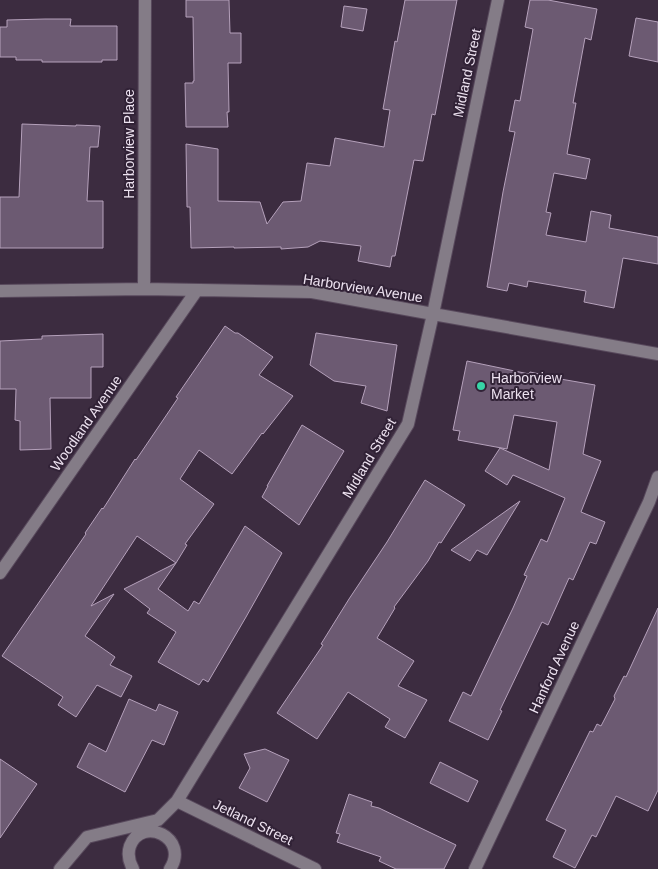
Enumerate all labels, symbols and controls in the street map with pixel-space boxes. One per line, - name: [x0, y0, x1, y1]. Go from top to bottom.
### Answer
- street label: Midland Street: [450, 27, 484, 119]
- street label: Harborview Place: [121, 89, 137, 199]
- street label: Harborview Avenue: [302, 271, 424, 305]
- place label: Harborview Market: [491, 370, 563, 402]
- street label: Woodland Avenue: [47, 372, 125, 474]
- marker: Harborview Market: [475, 380, 487, 392]
- street label: Midland Street: [339, 415, 399, 501]
- street label: Hanford Avenue: [526, 618, 583, 716]
- street label: Jetland Street: [211, 796, 295, 848]

